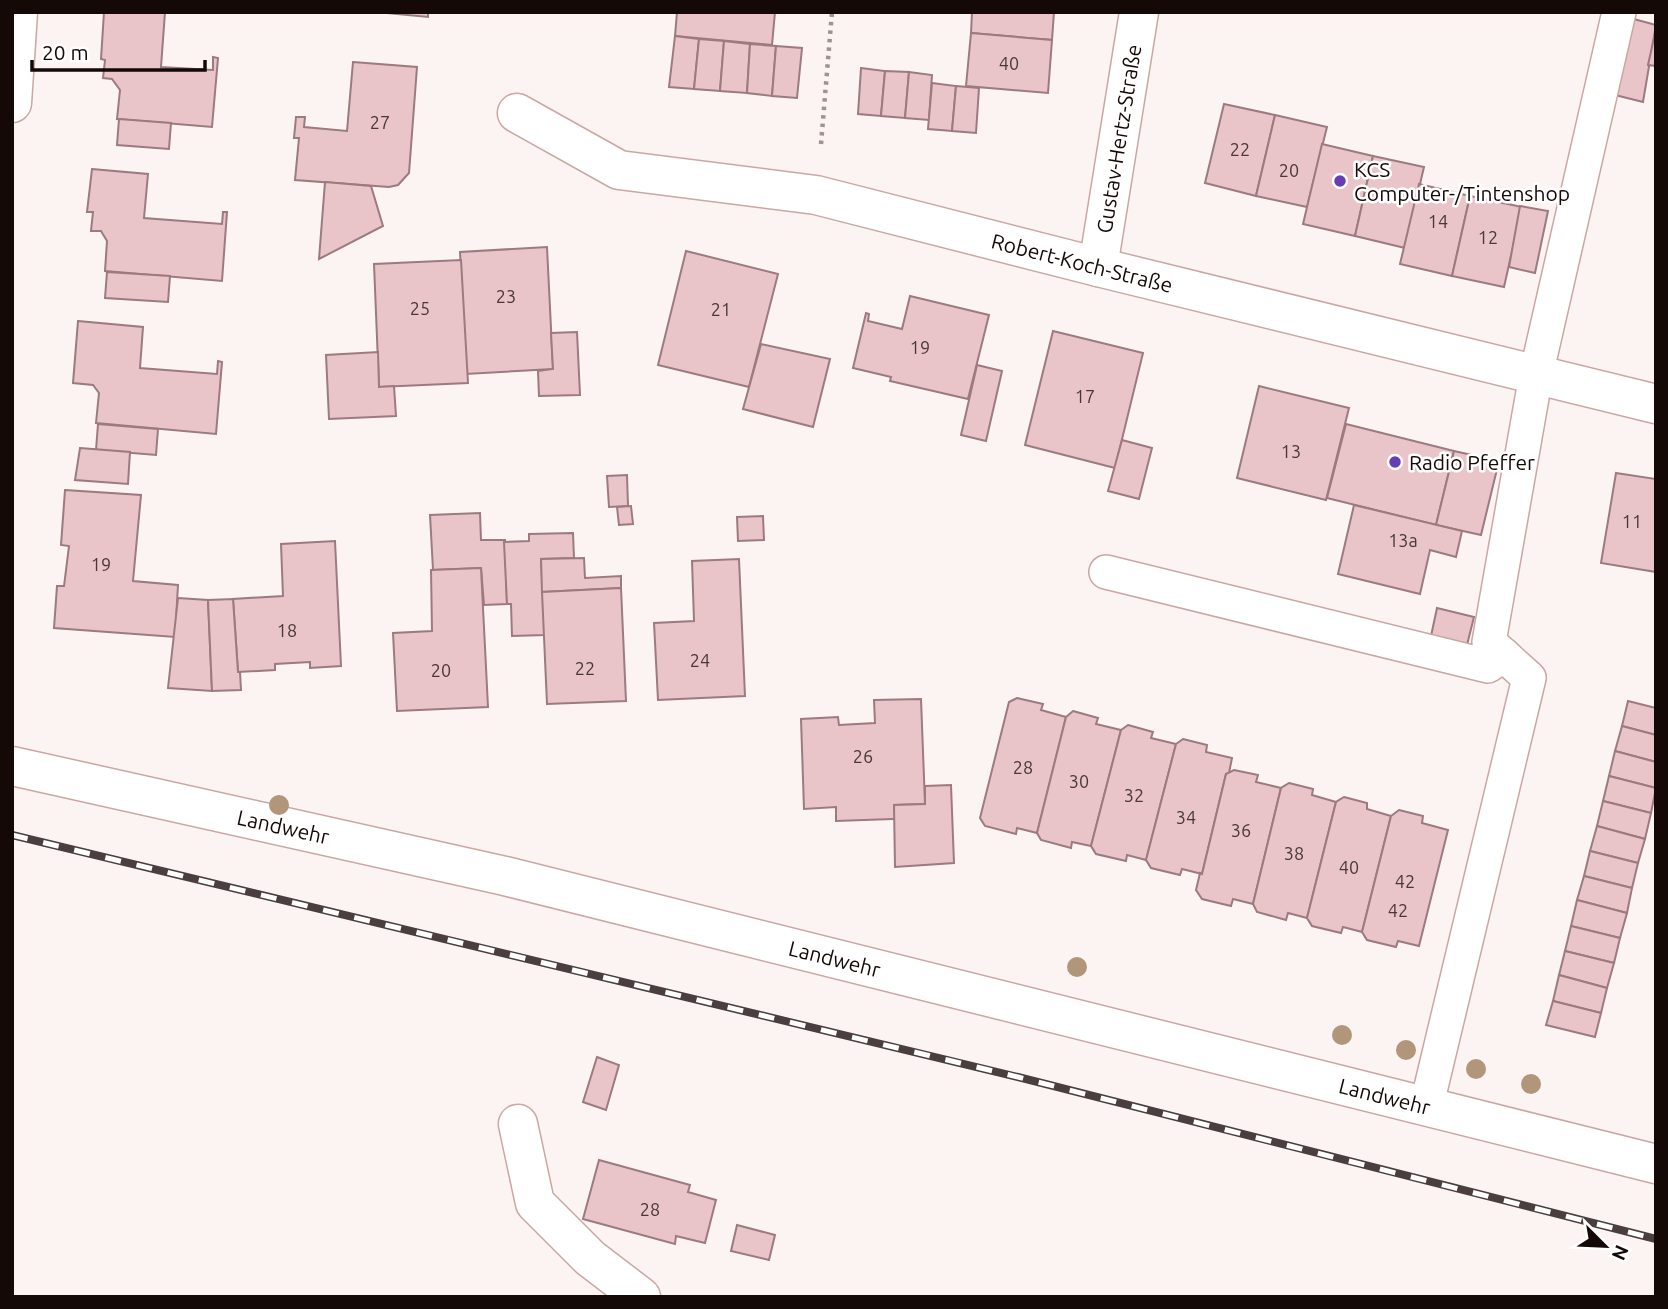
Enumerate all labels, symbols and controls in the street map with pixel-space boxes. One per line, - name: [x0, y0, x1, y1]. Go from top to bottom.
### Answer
- scale bar: [32, 28, 205, 72]
- text: 20 m: [42, 40, 89, 64]
- street label: Gustav-Hertz-Straße: [1092, 43, 1146, 235]
- house number: 40: [999, 53, 1019, 73]
- house number: 27: [370, 112, 390, 132]
- house number: 22: [1230, 139, 1250, 159]
- place label: KCS Computer-/Tintenshop: [1354, 157, 1570, 205]
- house number: 20: [1279, 160, 1299, 180]
- marker: KCS Computer-/Tintenshop: [1332, 173, 1348, 189]
- house number: 14: [1428, 211, 1448, 231]
- house number: 12: [1478, 227, 1498, 247]
- street label: Robert-Koch-Straße: [989, 228, 1175, 297]
- house number: 23: [496, 286, 516, 306]
- house number: 25: [410, 298, 430, 318]
- house number: 21: [711, 299, 731, 319]
- house number: 19: [910, 337, 930, 357]
- house number: 17: [1075, 386, 1095, 406]
- house number: 13: [1281, 441, 1301, 461]
- place label: Radio Pfeffer: [1409, 450, 1535, 474]
- marker: Radio Pfeffer: [1387, 454, 1403, 470]
- house number: 11: [1622, 511, 1642, 531]
- house number: 13a: [1388, 530, 1418, 550]
- house number: 19: [91, 554, 111, 574]
- house number: 18: [277, 620, 297, 640]
- house number: 24: [690, 650, 710, 670]
- house number: 22: [575, 658, 595, 678]
- house number: 20: [431, 660, 451, 680]
- house number: 26: [853, 746, 873, 766]
- house number: 28: [1013, 757, 1033, 777]
- house number: 30: [1069, 771, 1089, 791]
- house number: 32: [1124, 785, 1144, 805]
- street label: Landwehr: [235, 805, 332, 848]
- house number: 34: [1176, 807, 1196, 827]
- house number: 36: [1231, 820, 1251, 840]
- house number: 38: [1284, 843, 1304, 863]
- house number: 40: [1339, 857, 1359, 877]
- house number: 42: [1395, 871, 1415, 891]
- house number: 42: [1388, 900, 1408, 920]
- street label: Landwehr: [786, 935, 883, 982]
- street label: Landwehr: [1336, 1073, 1433, 1119]
- house number: 28: [640, 1199, 660, 1219]
- north arrow: [1570, 1211, 1640, 1281]
- text: N: [1608, 1242, 1633, 1264]

